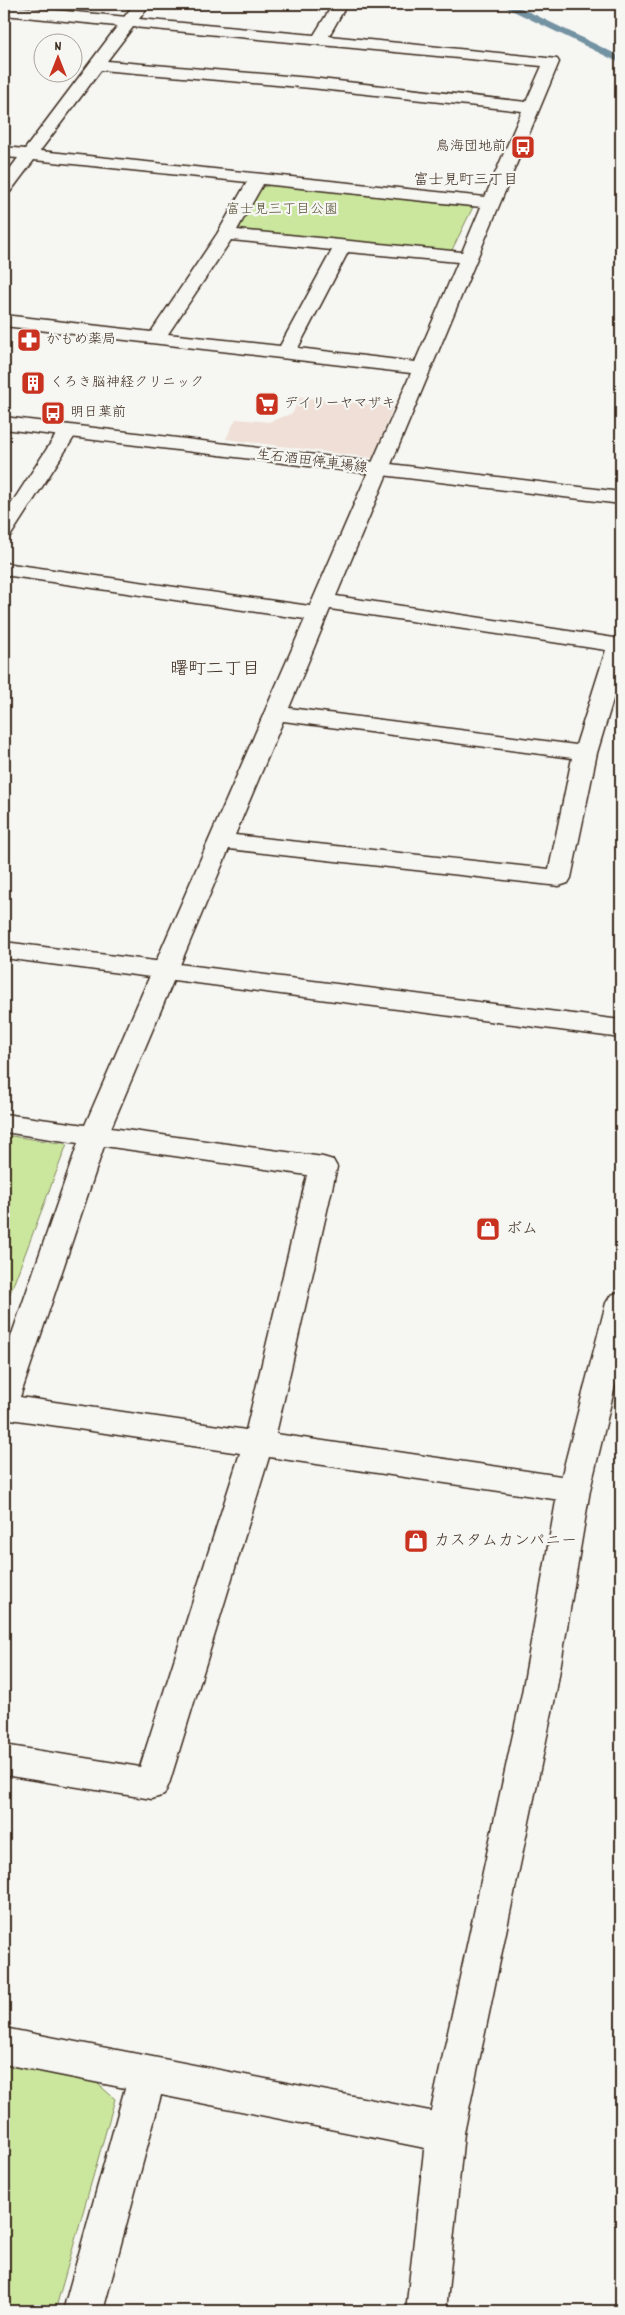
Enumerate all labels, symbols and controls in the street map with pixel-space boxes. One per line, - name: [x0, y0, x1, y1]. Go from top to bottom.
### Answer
- north arrow: [32, 32, 82, 82]
- text: N: [55, 37, 62, 57]
- bus stop icon: 鳥海団地前: [510, 134, 536, 160]
- place label: 鳥海団地前: [436, 137, 506, 157]
- district label: 富士見町三丁目: [413, 170, 519, 192]
- park label: 富士見三丁目公園: [226, 200, 338, 220]
- pharmacy icon: かもめ薬局: [16, 327, 42, 353]
- place label: かもめ薬局: [46, 330, 116, 350]
- building icon: くろき脳神経クリニック: [20, 370, 46, 396]
- place label: くろき脳神経クリニック: [50, 373, 204, 393]
- supermarket icon: デイリーヤマザキ: [254, 391, 280, 417]
- place label: デイリーヤマザキ: [284, 394, 395, 414]
- bus stop icon: 明日葉前: [40, 400, 66, 426]
- place label: 明日葉前: [70, 403, 126, 423]
- street label: 生石酒田停車場線: [255, 445, 369, 479]
- district label: 曙町二丁目: [170, 658, 260, 683]
- shop icon: ボム: [475, 1216, 501, 1242]
- place label: ボム: [506, 1218, 538, 1241]
- shop icon: カスタムカンパニー: [403, 1528, 429, 1554]
- place label: カスタムカンパニー: [434, 1530, 577, 1553]

